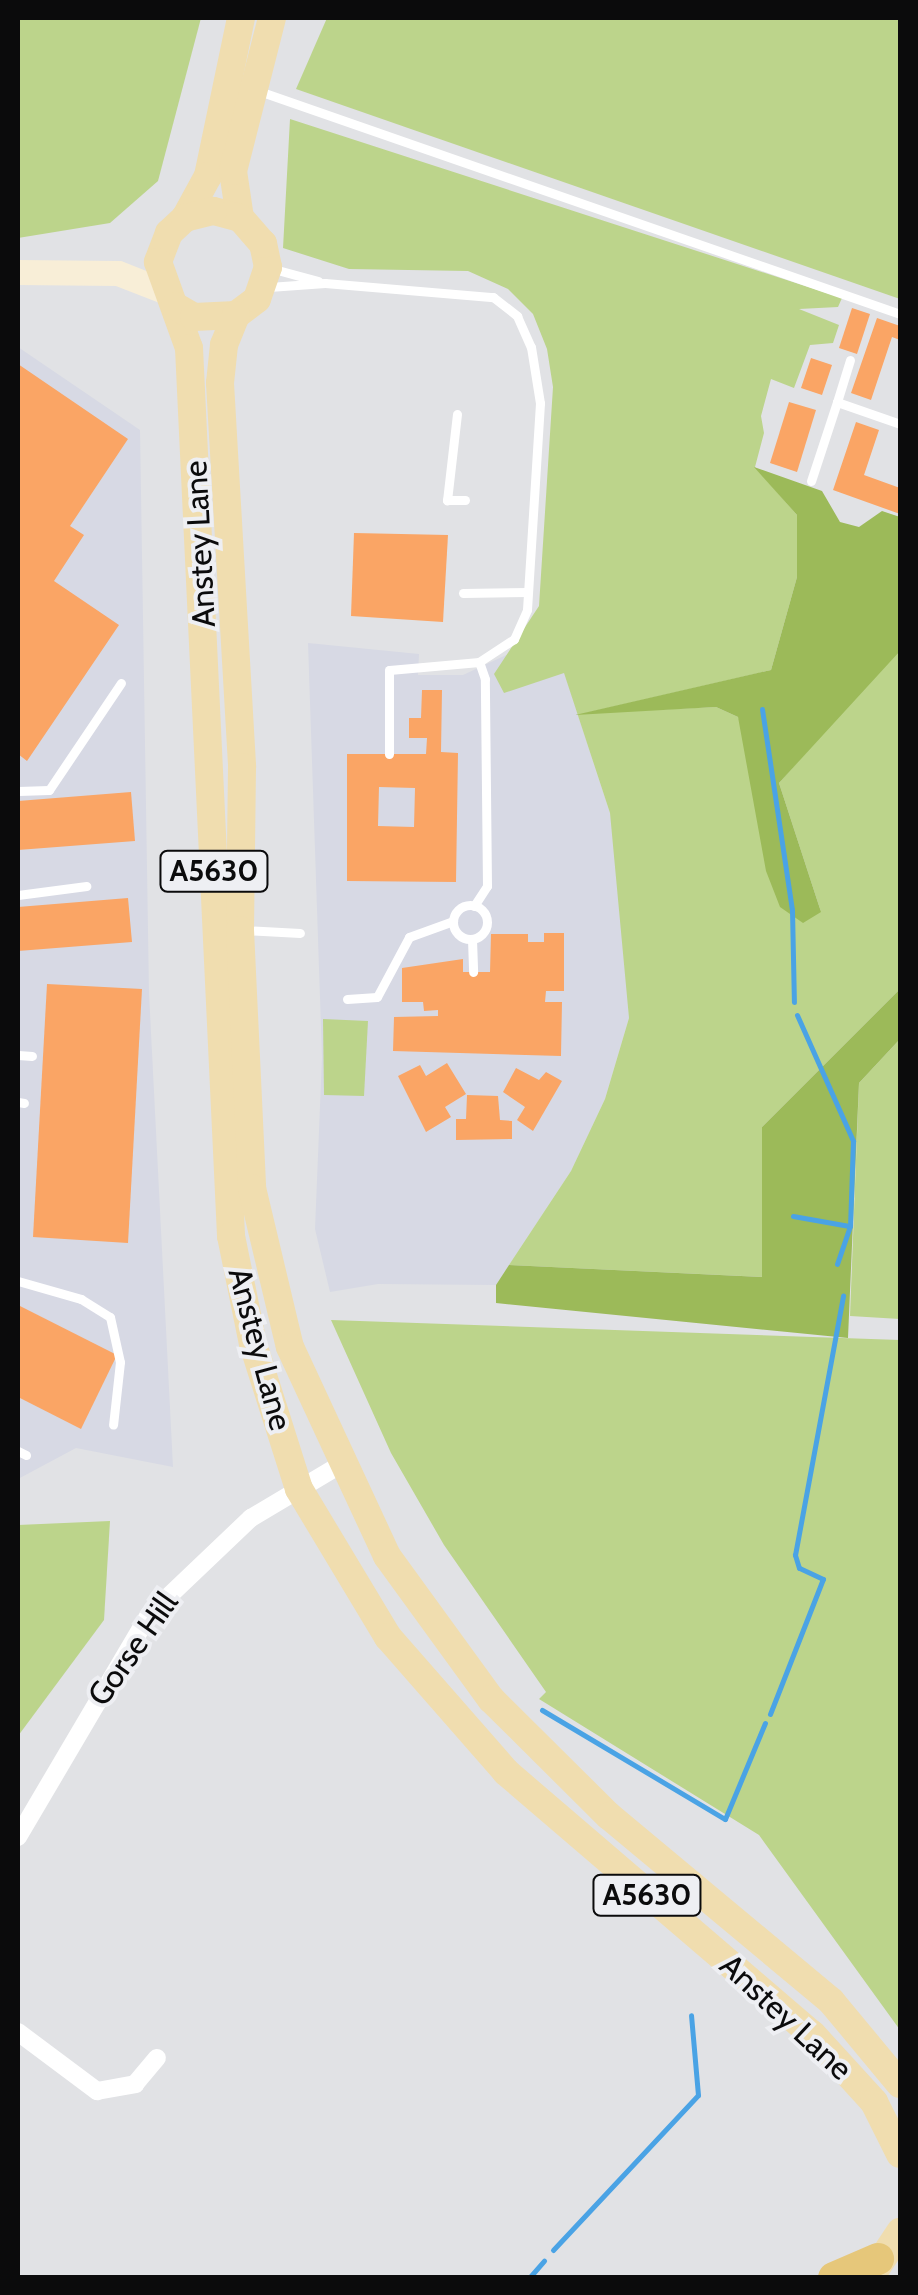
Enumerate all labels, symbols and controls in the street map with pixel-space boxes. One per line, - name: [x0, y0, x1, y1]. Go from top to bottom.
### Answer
- street label: Anstey Lane: [176, 460, 224, 628]
- road number: A5630: [159, 846, 269, 896]
- street label: Anstey Lane: [220, 1263, 300, 1435]
- street label: Gorse Hill: [80, 1585, 186, 1713]
- road number: A5630: [592, 1870, 702, 1920]
- street label: Anstey Lane: [712, 1946, 860, 2088]

